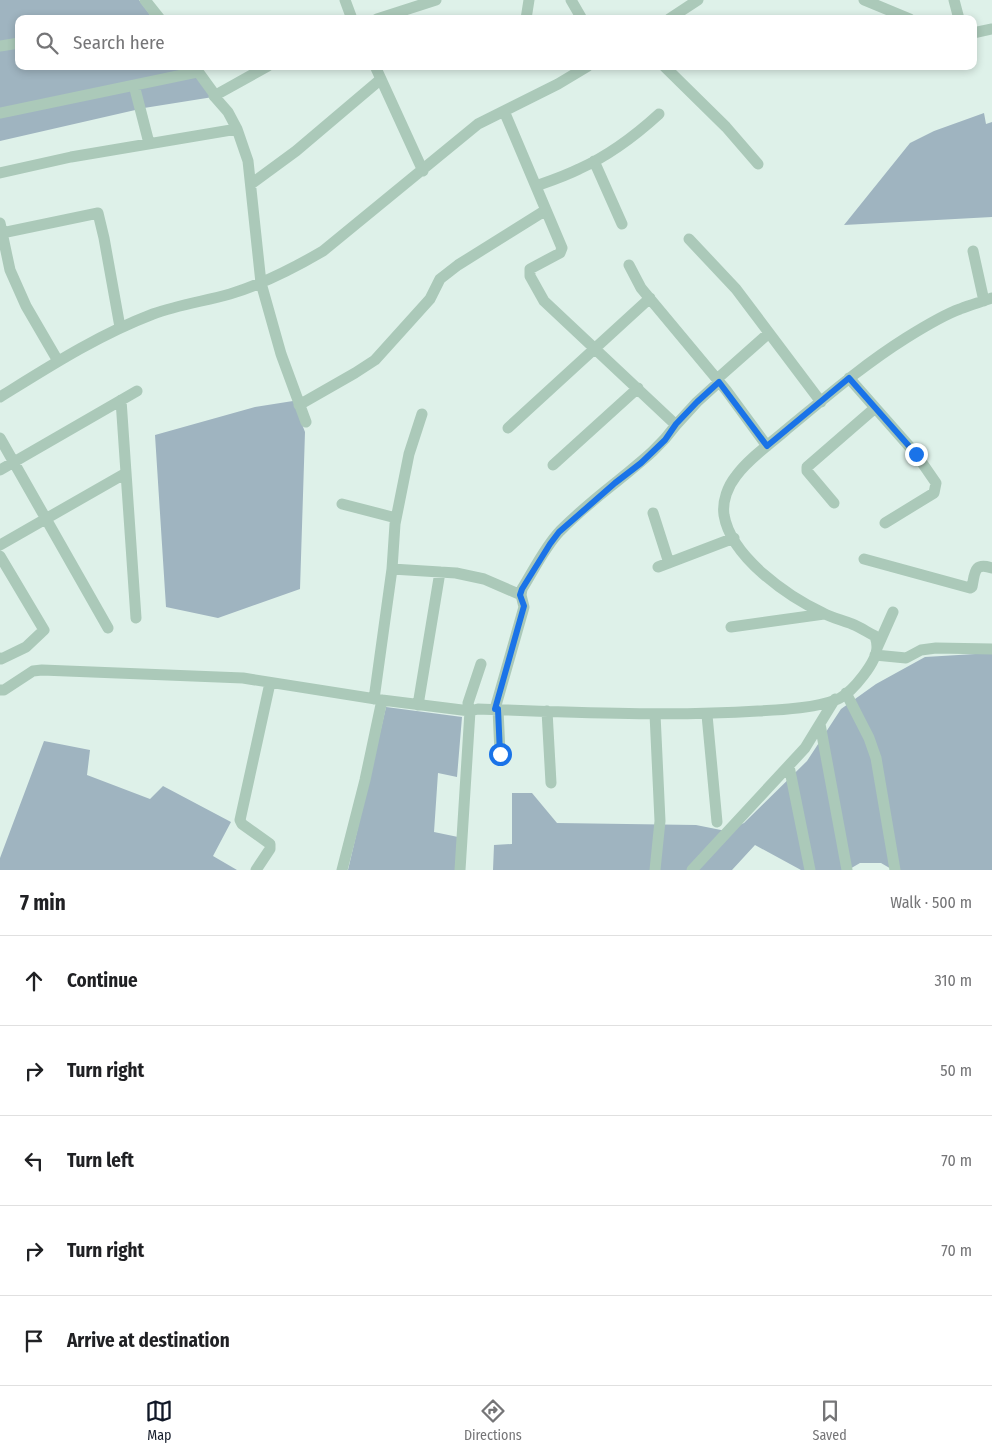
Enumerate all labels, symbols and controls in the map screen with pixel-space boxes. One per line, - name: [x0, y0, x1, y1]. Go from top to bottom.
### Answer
- search box: [15, 15, 977, 70]
- icon: search: [33, 29, 61, 57]
- text: Search here: [73, 31, 165, 54]
- route end: [905, 443, 928, 466]
- route start: [489, 743, 512, 766]
- text: 7 min: [20, 890, 66, 916]
- text: Walk · 500 m: [890, 893, 972, 912]
- icon: ahead: [20, 967, 48, 995]
- text: Continue: [67, 969, 138, 992]
- text: 310 m: [935, 971, 972, 990]
- icon: right: [20, 1057, 48, 1085]
- text: Turn right: [67, 1059, 144, 1082]
- text: 50 m: [940, 1061, 972, 1080]
- icon: left: [20, 1147, 48, 1175]
- text: Turn left: [67, 1149, 134, 1172]
- text: 70 m: [941, 1151, 972, 1170]
- icon: right: [20, 1237, 48, 1265]
- text: Turn right: [67, 1239, 144, 1262]
- text: 70 m: [941, 1241, 972, 1260]
- icon: arrive: [20, 1327, 48, 1355]
- text: Arrive at destination: [67, 1329, 230, 1352]
- tab: Map: [145, 1397, 173, 1444]
- tab: Directions: [464, 1397, 522, 1444]
- tab: Saved: [812, 1397, 847, 1444]

